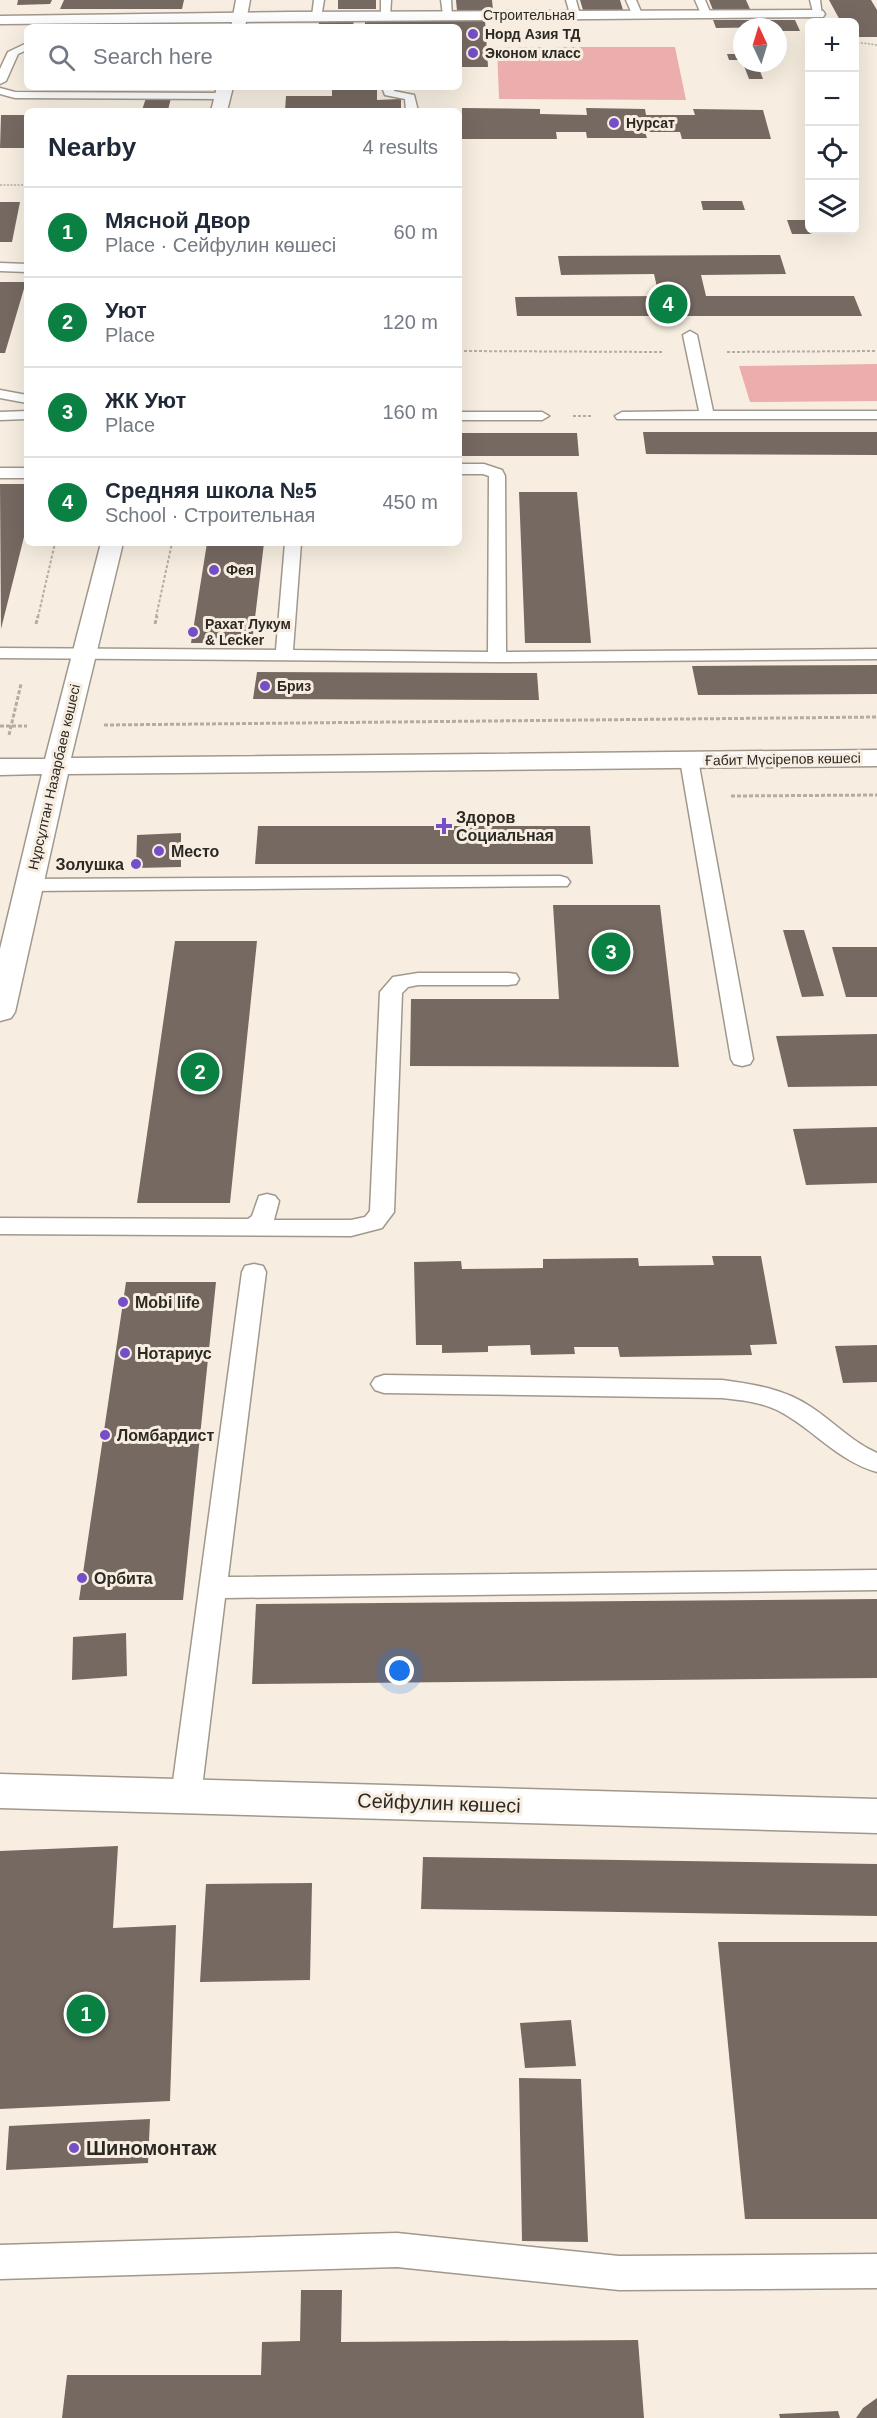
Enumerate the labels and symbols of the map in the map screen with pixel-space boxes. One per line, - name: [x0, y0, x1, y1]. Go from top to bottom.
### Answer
- street label: Строительная: [483, 7, 575, 23]
- north arrow: [733, 18, 787, 72]
- place label: Норд Азия ТД: [485, 26, 581, 42]
- marker: Норд Азия ТД: [466, 27, 480, 41]
- place label: Эконом класс: [485, 45, 581, 61]
- marker: Эконом класс: [466, 46, 480, 60]
- place label: Нурсат: [626, 115, 675, 131]
- marker: Нурсат: [607, 116, 621, 130]
- pin: 4: [648, 282, 688, 326]
- place label: Фея: [226, 562, 254, 578]
- marker: Фея: [207, 563, 221, 577]
- place label: Рахат Лукум & Lecker: [205, 616, 291, 648]
- marker: Рахат Лукум & Lecker: [186, 625, 200, 639]
- place label: Бриз: [277, 678, 311, 694]
- marker: Бриз: [258, 679, 272, 693]
- street label: Нұрсұлтан Назарбаев көшесі: [25, 683, 83, 871]
- street label: Ғабит Мүсірепов көшесі: [705, 750, 861, 768]
- place label: Здоров Социальная: [456, 809, 554, 844]
- marker: Здоров Социальная: [437, 819, 451, 833]
- place label: Место: [171, 843, 220, 860]
- marker: Место: [152, 844, 166, 858]
- place label: Золушка: [56, 856, 124, 873]
- marker: Золушка: [129, 857, 143, 871]
- pin: 3: [592, 930, 630, 974]
- pin: 2: [180, 1050, 220, 1094]
- place label: Mobi life: [135, 1294, 200, 1311]
- marker: Mobi life: [116, 1295, 130, 1309]
- place label: Нотариус: [137, 1345, 212, 1362]
- marker: Нотариус: [118, 1346, 132, 1360]
- place label: Ломбардист: [117, 1427, 214, 1444]
- marker: Ломбардист: [98, 1428, 112, 1442]
- place label: Орбита: [94, 1570, 153, 1587]
- marker: Орбита: [75, 1571, 89, 1585]
- your location: [385, 1656, 414, 1685]
- street label: Сейфулин көшесі: [357, 1789, 521, 1817]
- pin: 1: [66, 1992, 106, 2036]
- place label: Шиномонтаж: [86, 2137, 217, 2159]
- marker: Шиномонтаж: [67, 2141, 81, 2155]

